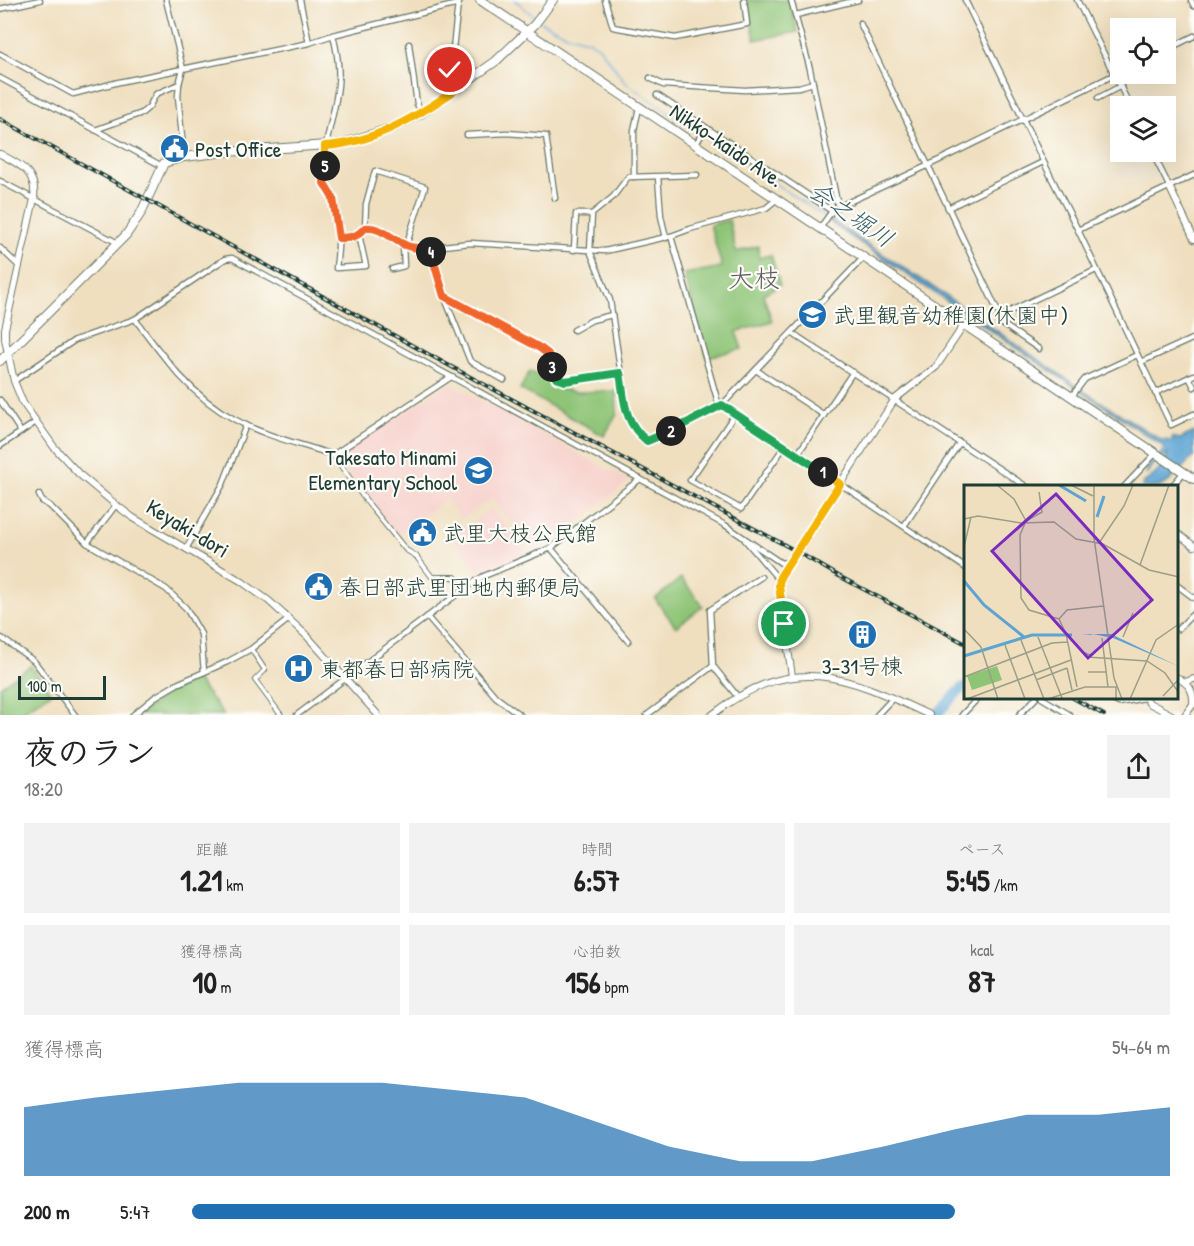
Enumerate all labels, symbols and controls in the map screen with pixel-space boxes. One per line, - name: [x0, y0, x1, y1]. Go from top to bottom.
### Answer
- map controls: [1110, 18, 1176, 162]
- button: locate: [1110, 18, 1176, 84]
- pin: [424, 44, 475, 95]
- icon: check: [433, 53, 466, 86]
- street label: Nikko-kaido Ave.: [664, 96, 790, 194]
- button: layers: [1110, 96, 1176, 162]
- public building icon: Post Office: [158, 133, 190, 165]
- place label: Post Office: [195, 134, 282, 164]
- pin: 5: [310, 151, 340, 181]
- text: 5: [322, 155, 328, 177]
- water label: 会之堀川: [803, 174, 901, 254]
- pin: 4: [416, 237, 446, 267]
- text: 4: [428, 241, 434, 263]
- district label: 大枝: [728, 260, 780, 295]
- school or university icon: 武里観音幼稚園(休園中): [796, 299, 828, 331]
- place label: 武里観音幼稚園(休園中): [833, 300, 1068, 330]
- pin: 3: [537, 352, 567, 382]
- text: 3: [548, 356, 556, 378]
- pin: 2: [656, 416, 686, 446]
- text: 2: [667, 420, 675, 442]
- place label: Takesato Minami Elementary School: [309, 442, 457, 497]
- school or university icon: Takesato Minami Elementary School: [462, 454, 494, 486]
- pin: 1: [808, 457, 838, 487]
- text: 1: [820, 461, 826, 483]
- inset map: [964, 485, 1179, 700]
- street label: Keyaki-dori: [141, 491, 235, 565]
- public building icon: 武里大枝公民館: [406, 517, 438, 549]
- place label: 武里大枝公民館: [443, 518, 597, 548]
- public building icon: 春日部武里団地内郵便局: [302, 571, 334, 603]
- place label: 春日部武里団地内郵便局: [339, 572, 581, 602]
- pin: [758, 598, 809, 649]
- icon: arrive: [767, 607, 800, 640]
- building icon: 3-31号棟: [846, 618, 878, 650]
- place label: 3-31号棟: [822, 651, 902, 681]
- hospital icon: 東都春日部病院: [283, 653, 315, 685]
- place label: 東都春日部病院: [320, 654, 474, 684]
- scale bar: [18, 673, 106, 700]
- text: 100 m: [27, 675, 62, 697]
- text: 夜のラン: [24, 730, 156, 774]
- button: share: [1107, 735, 1170, 798]
- text: 18:20: [24, 775, 63, 802]
- text: 距離: [196, 838, 228, 860]
- text: 時間: [581, 838, 613, 860]
- text: ペース: [958, 838, 1006, 860]
- text: 1.21: [180, 860, 223, 900]
- text: 6:57: [574, 860, 620, 900]
- text: 5:45: [946, 860, 990, 900]
- text: km: [223, 874, 244, 896]
- text: /km: [990, 874, 1018, 896]
- text: kcal: [970, 939, 994, 961]
- text: 獲得標高: [180, 940, 244, 962]
- text: 心拍数: [573, 940, 621, 962]
- text: 87: [968, 961, 996, 1001]
- text: 10: [193, 962, 217, 1002]
- text: 156: [565, 962, 601, 1002]
- text: m: [217, 976, 231, 998]
- text: bpm: [601, 976, 629, 998]
- text: 54–64 m: [1112, 1033, 1170, 1060]
- text: 獲得標高: [24, 1035, 104, 1062]
- text: 200 m: [24, 1198, 69, 1225]
- text: 5:47: [120, 1198, 151, 1225]

